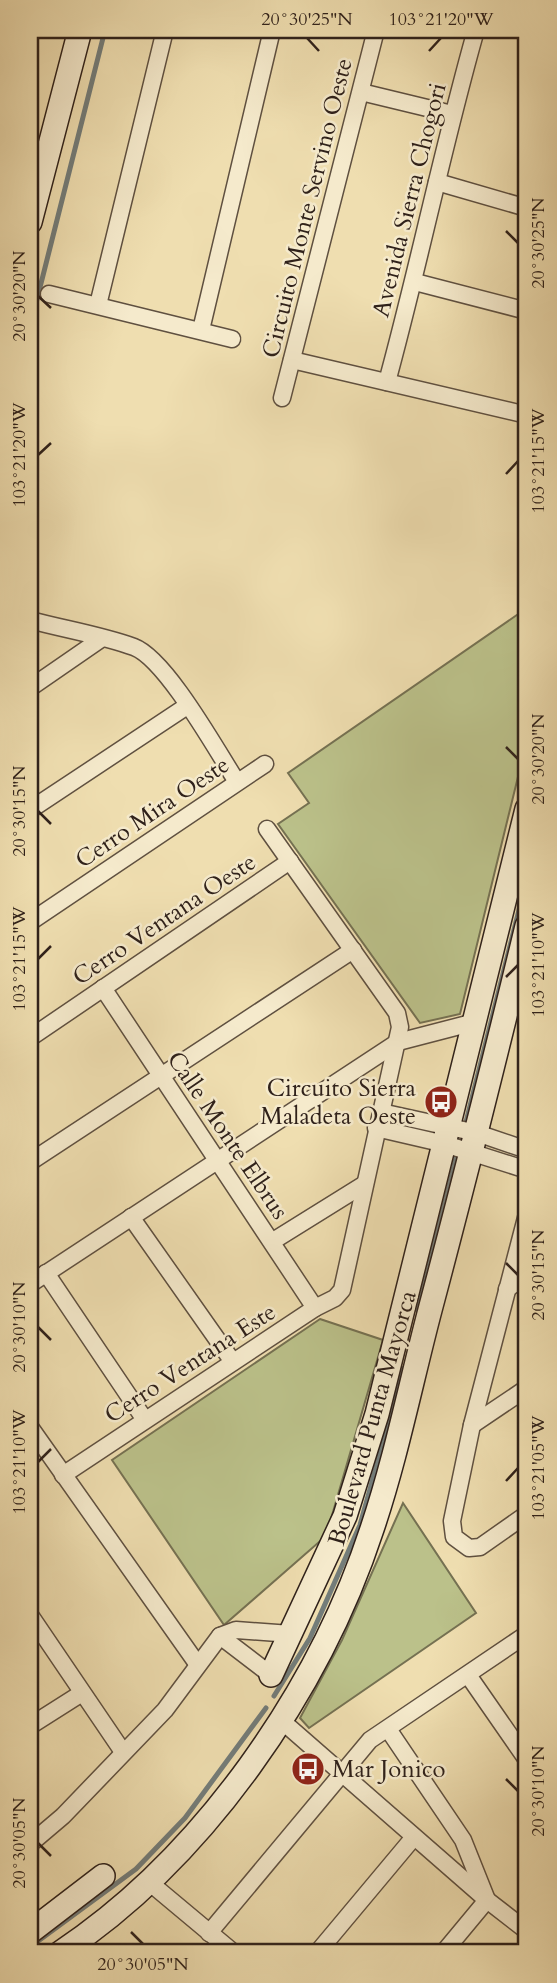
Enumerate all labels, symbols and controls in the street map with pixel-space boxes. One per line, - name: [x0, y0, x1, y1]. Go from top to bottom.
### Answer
- text: 20°30'25"N: [261, 7, 353, 32]
- text: 103°21'20"W: [388, 7, 494, 32]
- street label: Circuito Monte Servino Oeste: [254, 55, 361, 361]
- street label: Avenida Sierra Chogori: [364, 79, 455, 321]
- text: 20°30'25"N: [526, 197, 551, 289]
- text: 20°30'20"N: [7, 250, 32, 342]
- text: 103°21'20"W: [7, 402, 32, 508]
- text: 103°21'15"W: [526, 408, 551, 514]
- text: 20°30'20"N: [526, 713, 551, 805]
- street label: Cerro Mira Oeste: [69, 749, 236, 876]
- text: 20°30'15"N: [7, 765, 32, 857]
- street label: Cerro Ventana Oeste: [66, 846, 263, 993]
- text: 103°21'15"W: [7, 906, 32, 1012]
- text: 103°21'10"W: [526, 912, 551, 1018]
- street label: Calle Monte Elbrus: [159, 1045, 296, 1226]
- place label: Circuito Sierra Maladeta Oeste: [260, 1072, 417, 1133]
- bus stop icon: Circuito Sierra Maladeta Oeste: [422, 1083, 460, 1121]
- text: 20°30'15"N: [526, 1229, 551, 1321]
- text: 20°30'10"N: [7, 1281, 32, 1373]
- street label: Boulevard Punta Mayorca: [320, 1286, 425, 1550]
- street label: Cerro Ventana Este: [98, 1296, 282, 1431]
- text: 103°21'10"W: [7, 1409, 32, 1515]
- text: 103°21'05"W: [526, 1415, 551, 1521]
- text: 20°30'10"N: [526, 1745, 551, 1837]
- bus stop icon: Mar Jonico: [289, 1750, 327, 1788]
- place label: Mar Jonico: [332, 1753, 446, 1786]
- text: 20°30'05"N: [7, 1797, 32, 1889]
- text: 20°30'05"N: [97, 1952, 189, 1977]

